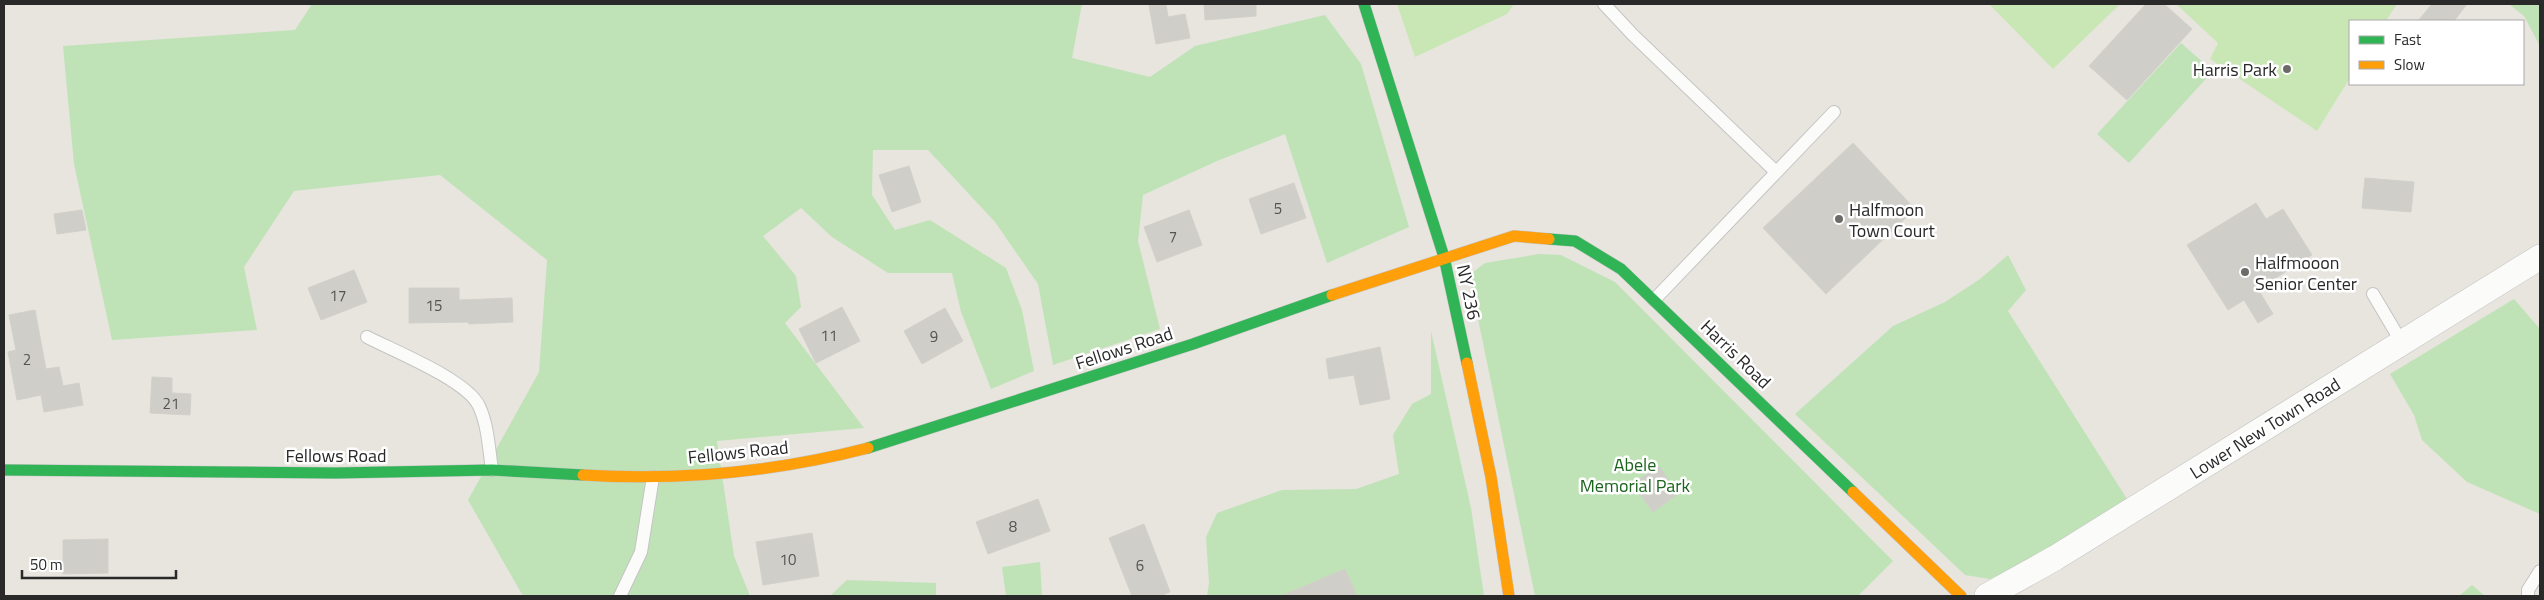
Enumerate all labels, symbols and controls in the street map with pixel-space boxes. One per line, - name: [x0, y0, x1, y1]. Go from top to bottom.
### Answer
- legend: [2349, 20, 2524, 85]
- text: Fast: [2394, 28, 2422, 51]
- text: Slow: [2394, 53, 2425, 76]
- place label: Harris Park: [2193, 56, 2277, 83]
- marker: Harris Park: [2281, 63, 2293, 75]
- place label: Halfmoon Town Court: [1849, 196, 1935, 244]
- house number: 5: [1274, 197, 1282, 220]
- marker: Halfmoon Town Court: [1833, 213, 1845, 225]
- house number: 7: [1169, 225, 1177, 248]
- place label: Halfmooon Senior Center: [2255, 249, 2357, 297]
- street label: NY 236: [1450, 262, 1488, 322]
- marker: Halfmooon Senior Center: [2239, 266, 2251, 278]
- house number: 17: [330, 284, 346, 307]
- house number: 15: [426, 294, 442, 317]
- street label: Harris Road: [1695, 313, 1777, 395]
- street label: Fellows Road: [1072, 320, 1176, 376]
- house number: 11: [821, 324, 837, 347]
- house number: 9: [930, 325, 938, 348]
- house number: 2: [23, 348, 31, 371]
- street label: Lower New Town Road: [2184, 371, 2346, 485]
- house number: 21: [163, 392, 179, 415]
- street label: Fellows Road: [686, 433, 790, 471]
- street label: Fellows Road: [286, 442, 386, 469]
- park label: Abele Memorial Park: [1580, 451, 1691, 499]
- house number: 8: [1009, 515, 1017, 538]
- scale bar: [22, 548, 176, 580]
- house number: 10: [780, 548, 796, 571]
- text: 50 m: [30, 553, 63, 576]
- house number: 6: [1136, 554, 1144, 577]

